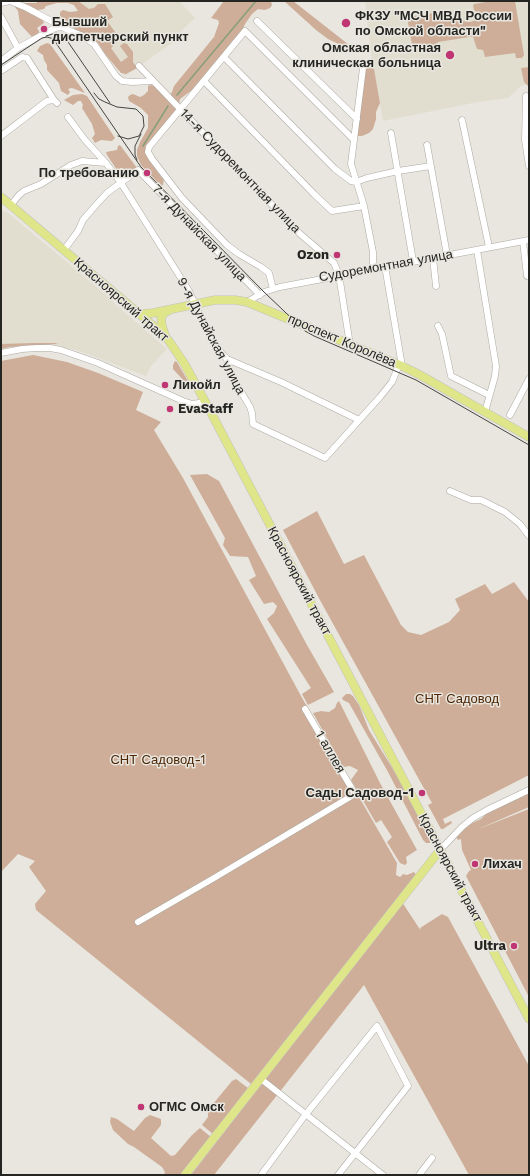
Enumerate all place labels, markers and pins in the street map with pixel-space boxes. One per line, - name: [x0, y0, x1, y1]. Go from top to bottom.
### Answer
- place label: ФКЗУ "МСЧ МВД России по Омской области": [355, 8, 512, 39]
- place label: Бывший диспетчерский пункт: [52, 14, 189, 45]
- marker: ФКЗУ "МСЧ МВД России по Омской области": [340, 17, 352, 29]
- marker: Бывший диспетчерский пункт: [39, 24, 49, 34]
- place label: Омская областная клиническая больница: [292, 40, 441, 71]
- marker: Омская областная клиническая больница: [444, 49, 456, 61]
- place label: По требованию: [39, 165, 139, 181]
- marker: По требованию: [142, 168, 152, 178]
- place label: Ozon: [297, 247, 329, 263]
- marker: Ozon: [332, 250, 342, 260]
- place label: Ликойл: [173, 377, 221, 393]
- marker: Ликойл: [160, 380, 170, 390]
- place label: EvaStaff: [178, 401, 233, 417]
- marker: EvaStaff: [165, 404, 175, 414]
- place label: Сады Садовод-1: [305, 785, 414, 801]
- marker: Сады Садовод-1: [417, 788, 427, 798]
- place label: Лихач: [483, 856, 522, 872]
- marker: Лихач: [470, 859, 480, 869]
- place label: Ultra: [474, 938, 506, 954]
- marker: Ultra: [509, 941, 519, 951]
- place label: ОГМС Омск: [149, 1099, 224, 1115]
- marker: ОГМС Омск: [136, 1102, 146, 1112]

